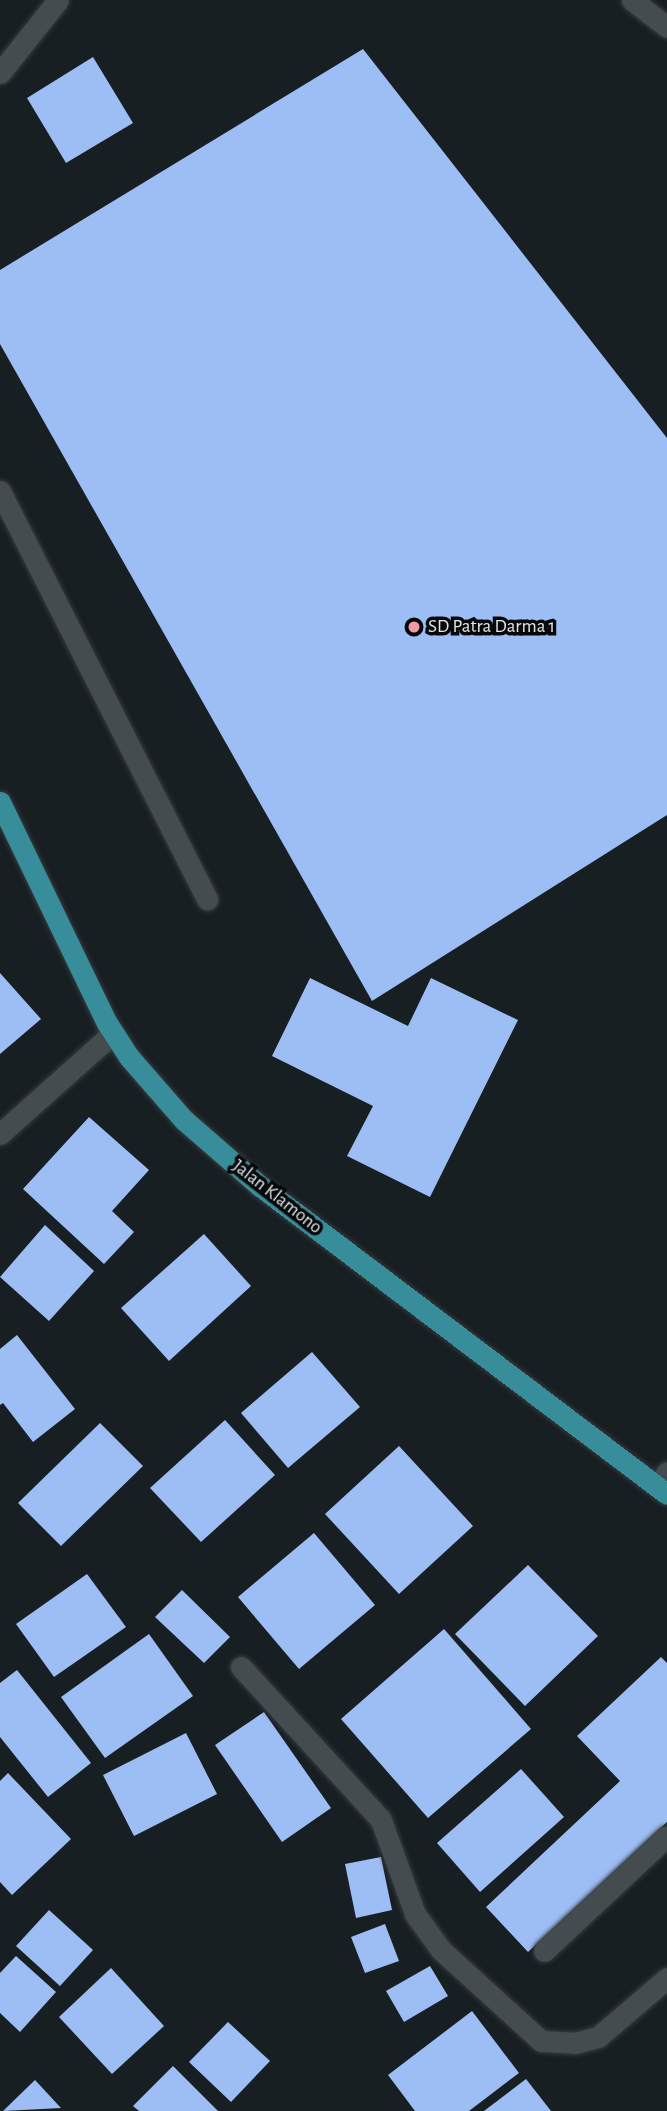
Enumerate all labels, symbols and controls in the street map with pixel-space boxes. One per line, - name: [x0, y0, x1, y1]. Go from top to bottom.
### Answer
- place label: SD Patra Darma 1: [428, 616, 555, 638]
- marker: SD Patra Darma 1: [406, 619, 422, 635]
- street label: Jalan Klamono: [228, 1155, 326, 1239]

